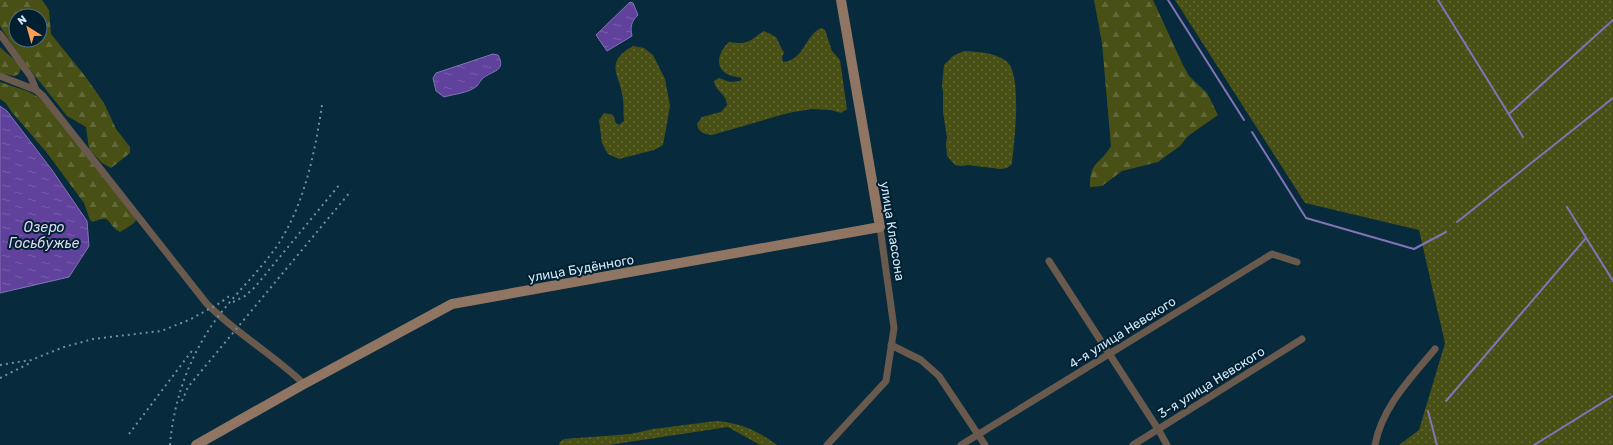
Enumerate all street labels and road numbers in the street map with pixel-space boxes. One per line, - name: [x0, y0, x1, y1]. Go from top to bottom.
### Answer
- street label: улица Классона: [877, 180, 908, 282]
- street label: улица Будённого: [527, 252, 635, 285]
- street label: 4-я улица Невского: [1066, 293, 1179, 371]
- street label: 3-я улица Невского: [1155, 343, 1267, 421]

